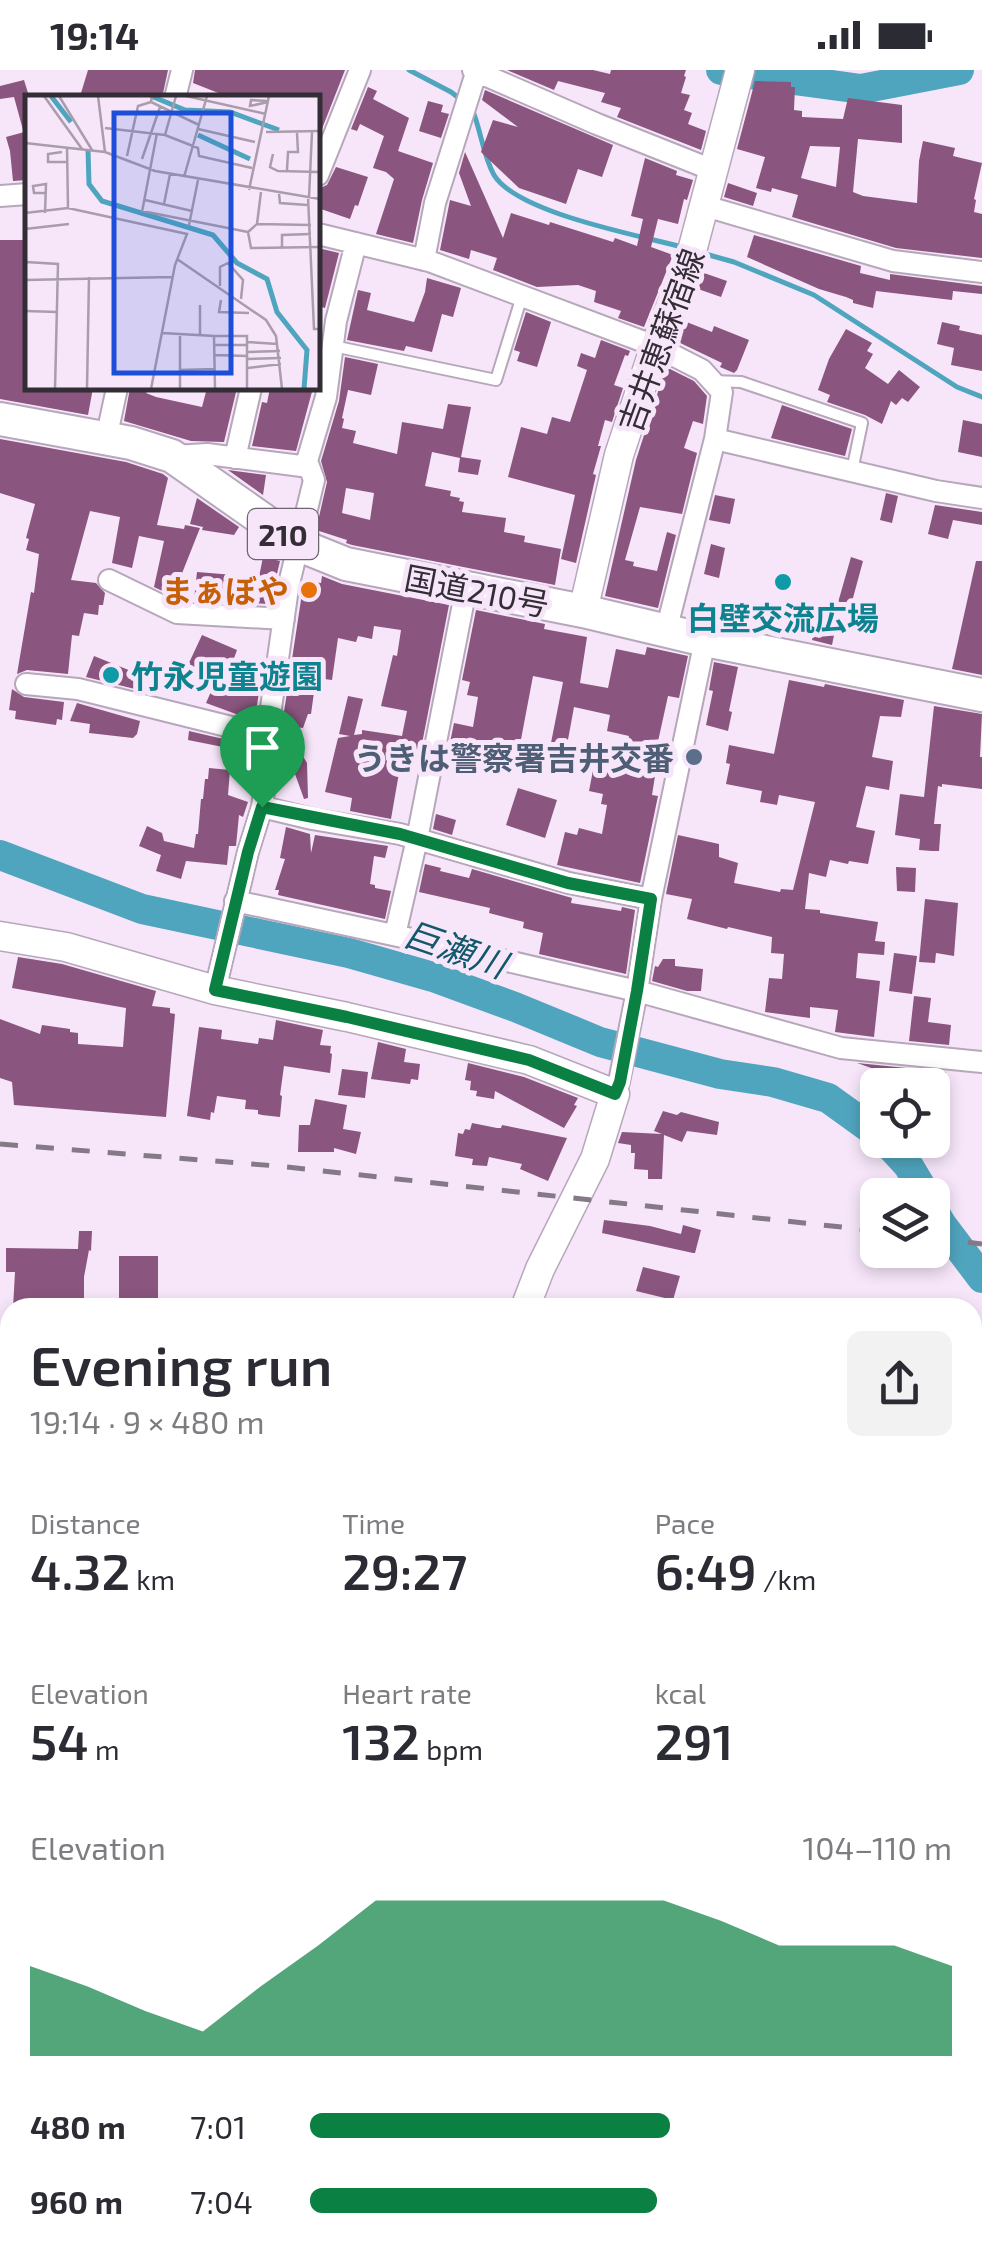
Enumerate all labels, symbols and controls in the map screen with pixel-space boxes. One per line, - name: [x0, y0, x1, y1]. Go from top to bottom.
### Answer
- text: 19:14: [50, 12, 139, 58]
- inset map: [25, 95, 320, 390]
- street label: 吉井恵蘇宿線: [609, 243, 711, 437]
- road number: 210: [248, 509, 318, 559]
- street label: 国道210号: [402, 557, 552, 623]
- place label: まぁぼや: [161, 571, 289, 609]
- marker: 白壁交流広場: [772, 571, 794, 593]
- marker: まぁぼや: [298, 579, 320, 601]
- place label: 白壁交流広場: [687, 598, 879, 636]
- place label: 竹永児童遊園: [131, 656, 323, 694]
- marker: 竹永児童遊園: [100, 664, 122, 686]
- pin: [220, 705, 305, 808]
- icon: arrive: [235, 720, 290, 775]
- place label: うきは警察署吉井交番: [354, 738, 674, 776]
- marker: うきは警察署吉井交番: [683, 746, 705, 768]
- water label: 巨瀬川: [400, 911, 516, 986]
- map controls: [860, 1068, 950, 1268]
- button: locate: [860, 1068, 950, 1158]
- button: layers: [860, 1178, 950, 1268]
- text: Evening run: [30, 1331, 332, 1397]
- button: share: [847, 1331, 952, 1436]
- text: 19:14 · 9 × 480 m: [30, 1402, 264, 1440]
- text: Distance: [30, 1506, 141, 1540]
- text: Time: [342, 1506, 405, 1540]
- text: Pace: [655, 1506, 715, 1540]
- text: 4.32: [30, 1540, 130, 1600]
- text: 29:27: [342, 1540, 467, 1600]
- text: 6:49: [655, 1540, 757, 1600]
- text: km: [130, 1562, 175, 1596]
- text: /km: [757, 1562, 816, 1596]
- text: Elevation: [30, 1676, 149, 1710]
- text: Heart rate: [342, 1676, 472, 1710]
- text: kcal: [655, 1676, 706, 1710]
- text: 54: [30, 1710, 89, 1770]
- text: 132: [342, 1710, 420, 1770]
- text: 291: [655, 1710, 733, 1770]
- text: m: [89, 1732, 119, 1766]
- text: bpm: [420, 1732, 483, 1766]
- text: Elevation: [30, 1828, 166, 1866]
- text: 104–110 m: [802, 1828, 952, 1866]
- text: 480 m: [30, 2107, 126, 2145]
- text: 7:01: [190, 2107, 246, 2145]
- text: 960 m: [30, 2182, 123, 2220]
- text: 7:04: [190, 2182, 253, 2220]

